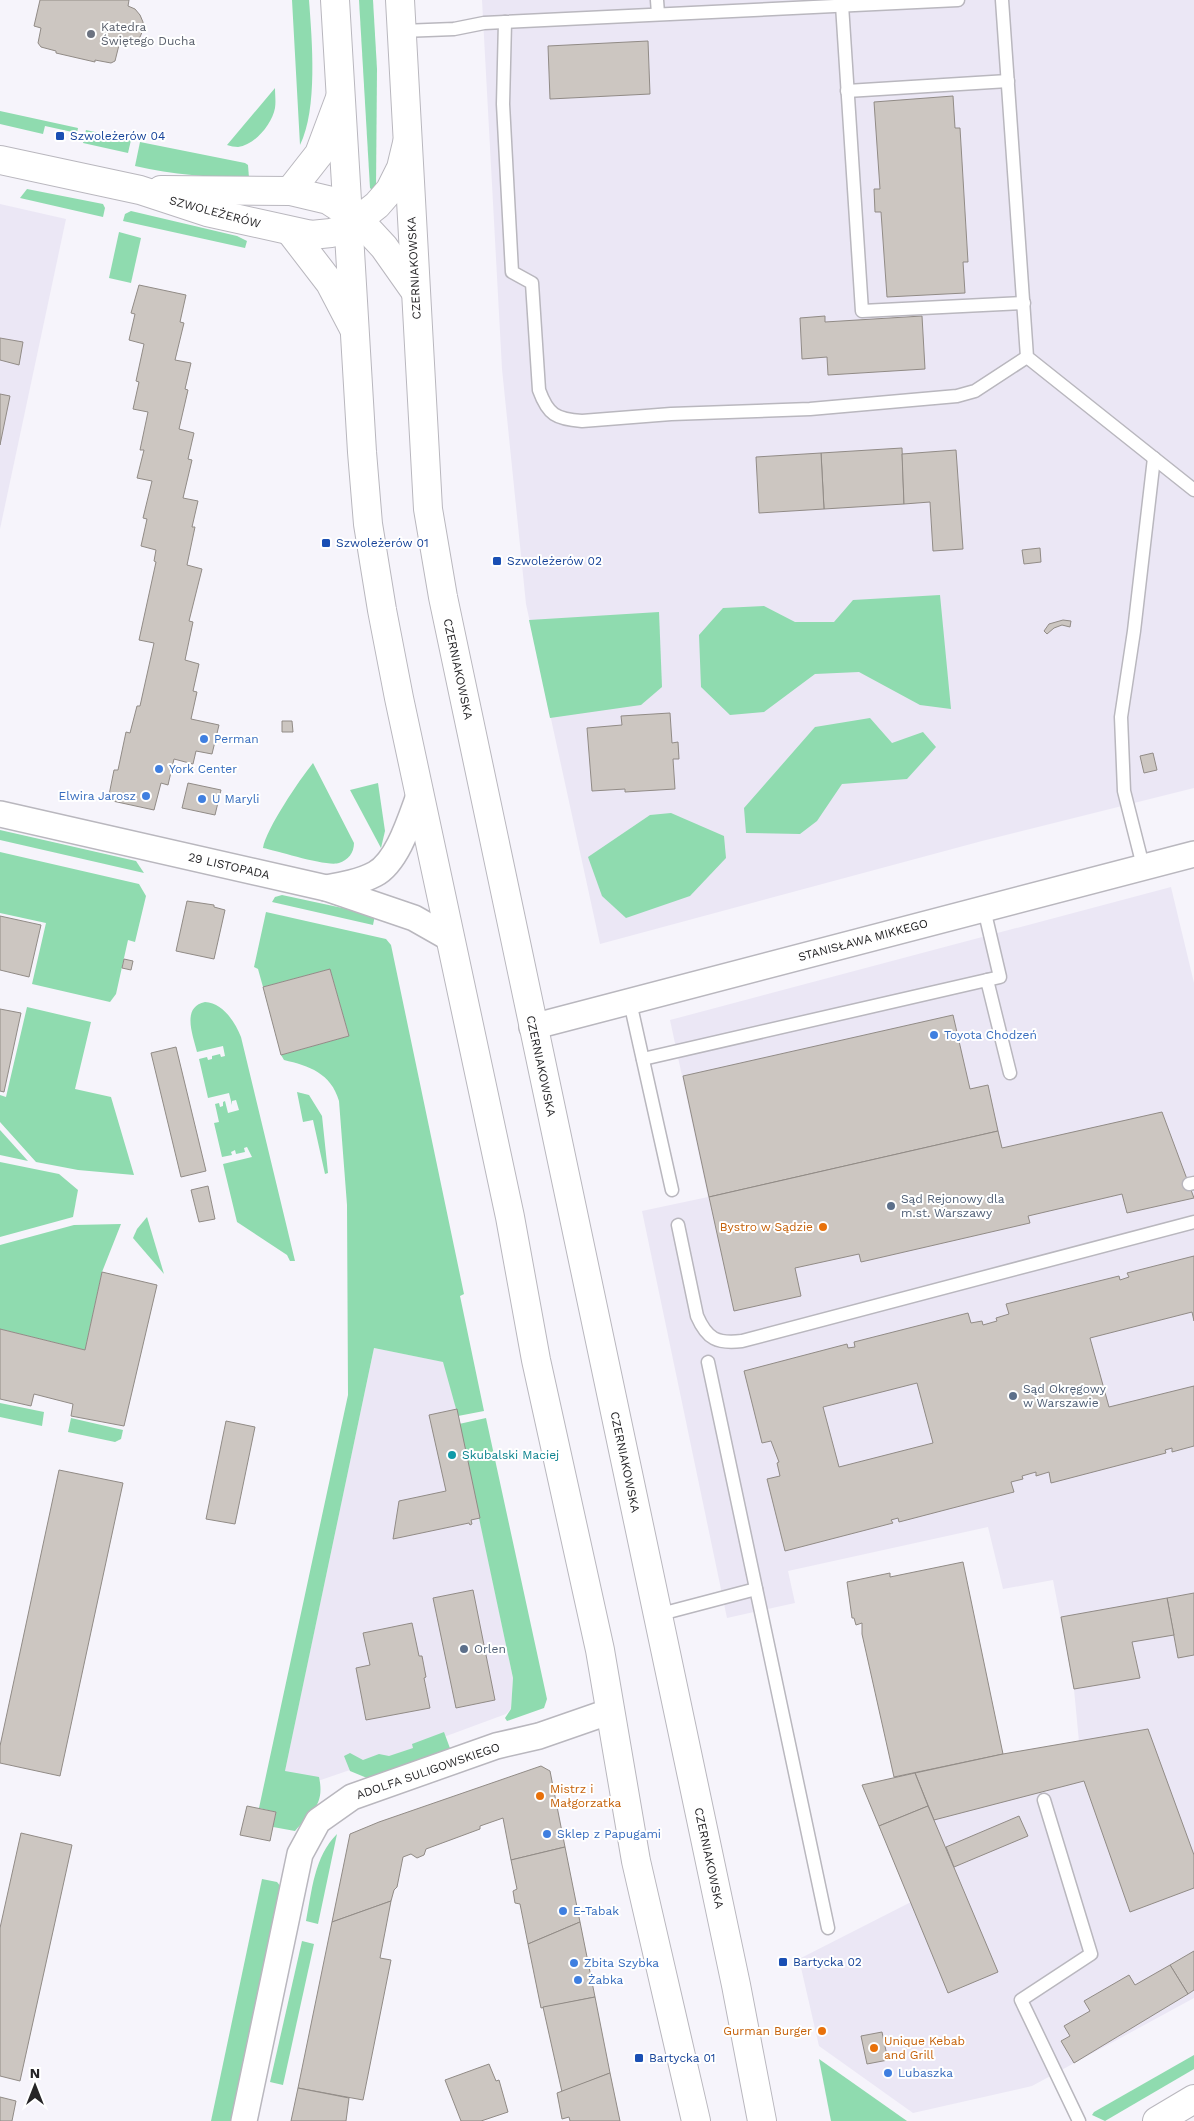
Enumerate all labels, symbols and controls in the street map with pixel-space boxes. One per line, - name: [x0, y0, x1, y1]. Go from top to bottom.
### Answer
- place label: Katedra Świętego Ducha: [101, 20, 195, 48]
- marker: Katedra Świętego Ducha: [85, 28, 97, 40]
- place label: Szwoleżerów 04: [70, 129, 165, 143]
- marker: Szwoleżerów 04: [54, 130, 66, 142]
- street label: SZWOLEŻERÓW: [168, 193, 263, 231]
- street label: CZERNIAKOWSKA: [404, 216, 424, 320]
- place label: Szwoleżerów 01: [336, 536, 429, 550]
- marker: Szwoleżerów 01: [320, 537, 332, 549]
- place label: Szwoleżerów 02: [507, 554, 602, 568]
- marker: Szwoleżerów 02: [491, 555, 503, 567]
- street label: CZERNIAKOWSKA: [440, 617, 476, 721]
- place label: Perman: [214, 732, 259, 746]
- marker: Perman: [198, 733, 210, 745]
- place label: York Center: [169, 762, 237, 776]
- marker: York Center: [153, 763, 165, 775]
- place label: Elwira Jarosz: [59, 789, 136, 803]
- marker: Elwira Jarosz: [140, 790, 152, 802]
- place label: U Maryli: [212, 792, 260, 806]
- marker: U Maryli: [196, 793, 208, 805]
- street label: 29 LISTOPADA: [187, 850, 271, 882]
- street label: STANISŁAWA MIKKEGO: [797, 916, 929, 964]
- street label: CZERNIAKOWSKA: [523, 1014, 559, 1118]
- place label: Toyota Chodzeń: [944, 1028, 1037, 1042]
- marker: Toyota Chodzeń: [928, 1029, 940, 1041]
- place label: Sąd Rejonowy dla m.st. Warszawy: [901, 1192, 1005, 1220]
- marker: Sąd Rejonowy dla m.st. Warszawy: [885, 1200, 897, 1212]
- place label: Bystro w Sądzie: [720, 1220, 813, 1234]
- marker: Bystro w Sądzie: [817, 1221, 829, 1233]
- place label: Sąd Okręgowy w Warszawie: [1023, 1382, 1107, 1410]
- marker: Sąd Okręgowy w Warszawie: [1007, 1390, 1019, 1402]
- street label: CZERNIAKOWSKA: [607, 1410, 643, 1514]
- place label: Skubalski Maciej: [462, 1448, 559, 1462]
- marker: Skubalski Maciej: [446, 1449, 458, 1461]
- place label: Orlen: [474, 1642, 506, 1656]
- marker: Orlen: [458, 1643, 470, 1655]
- street label: ADOLFA SULIGOWSKIEGO: [354, 1740, 502, 1802]
- place label: Mistrz i Małgorzatka: [550, 1782, 622, 1810]
- marker: Mistrz i Małgorzatka: [534, 1790, 546, 1802]
- street label: CZERNIAKOWSKA: [691, 1806, 727, 1910]
- place label: Sklep z Papugami: [557, 1827, 661, 1841]
- marker: Sklep z Papugami: [541, 1828, 553, 1840]
- place label: E-Tabak: [573, 1904, 619, 1918]
- marker: E-Tabak: [557, 1905, 569, 1917]
- place label: Bartycka 02: [793, 1955, 862, 1969]
- place label: Zbita Szybka: [584, 1956, 659, 1970]
- marker: Bartycka 02: [777, 1956, 789, 1968]
- marker: Zbita Szybka: [568, 1957, 580, 1969]
- place label: Żabka: [588, 1973, 624, 1987]
- marker: Żabka: [572, 1974, 584, 1986]
- place label: Gurman Burger: [723, 2024, 812, 2038]
- marker: Gurman Burger: [816, 2025, 828, 2037]
- place label: Unique Kebab and Grill: [884, 2034, 965, 2062]
- marker: Unique Kebab and Grill: [868, 2042, 880, 2054]
- place label: Bartycka 01: [649, 2051, 716, 2065]
- marker: Bartycka 01: [633, 2052, 645, 2064]
- north arrow: [10, 2061, 60, 2111]
- text: N: [30, 2065, 40, 2081]
- place label: Lubaszka: [898, 2066, 953, 2080]
- marker: Lubaszka: [882, 2067, 894, 2079]

